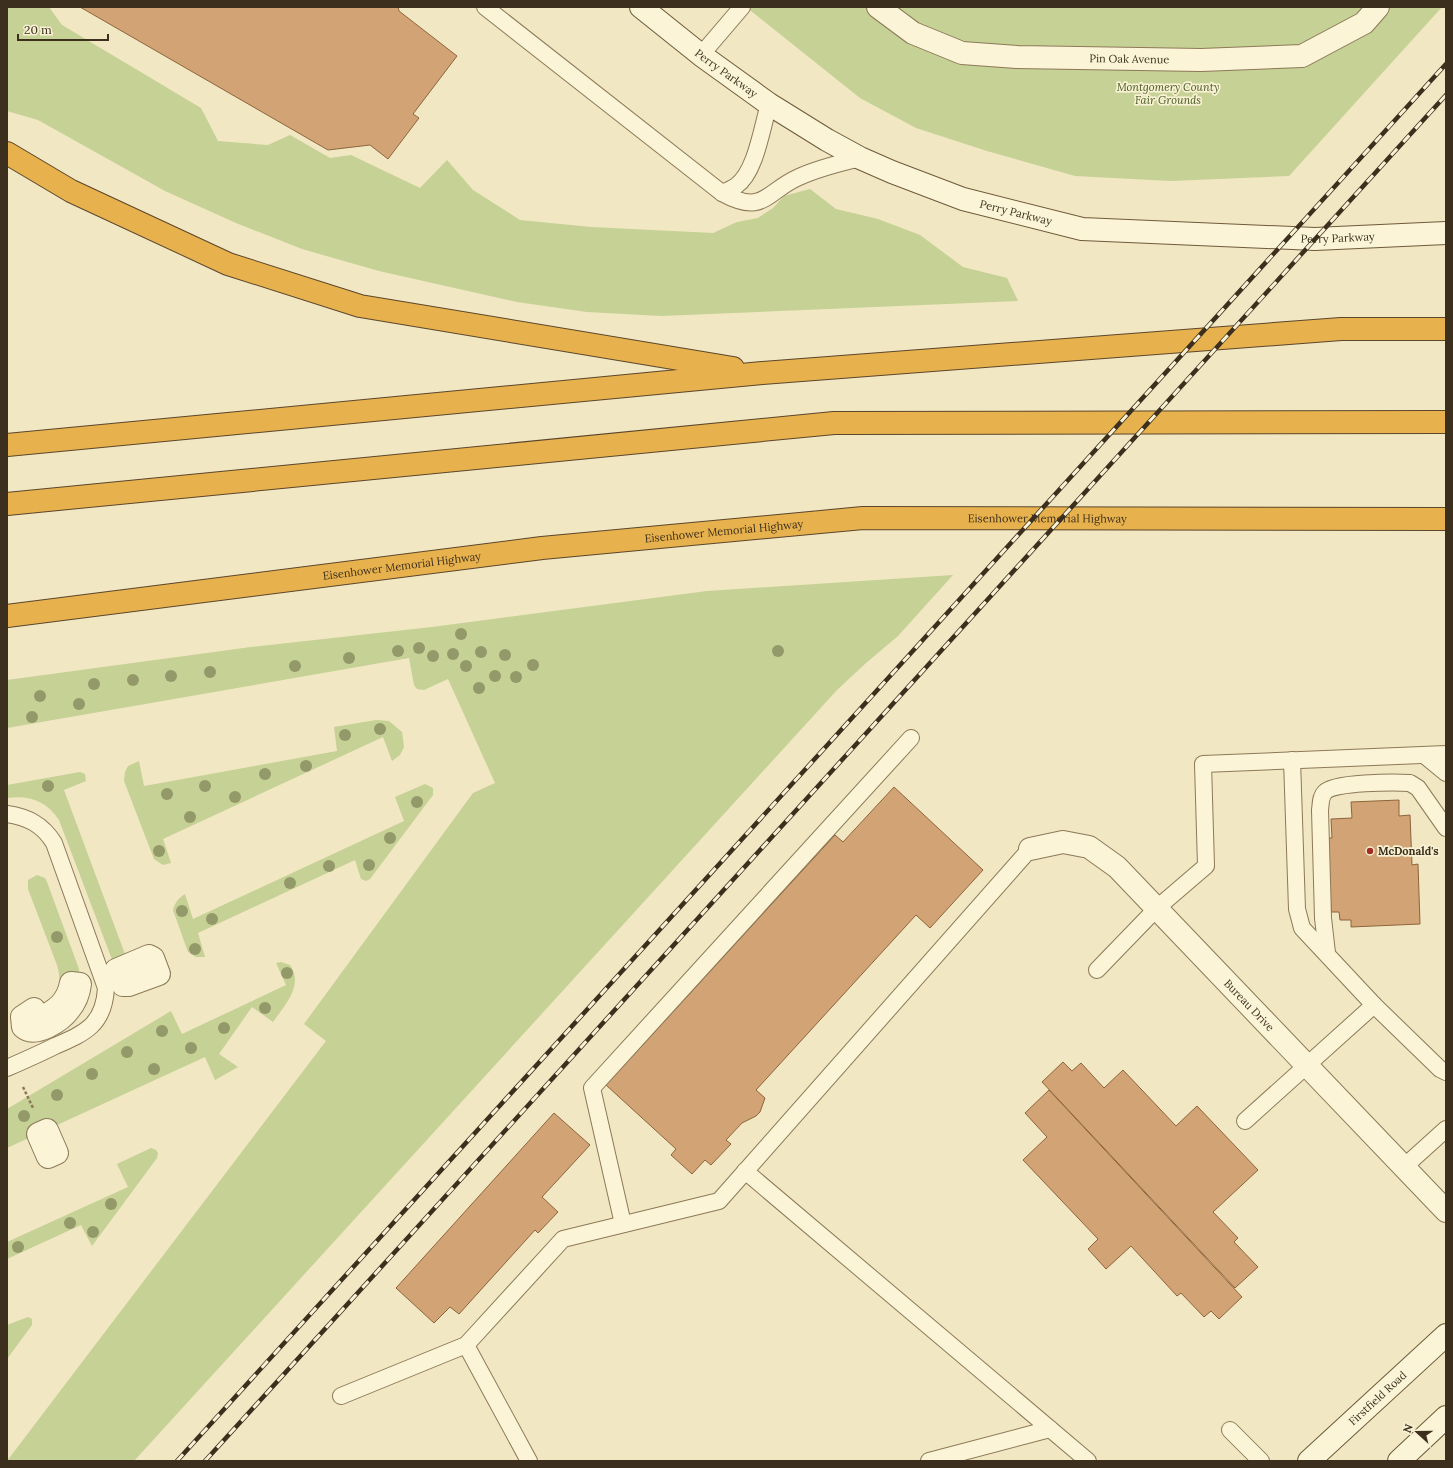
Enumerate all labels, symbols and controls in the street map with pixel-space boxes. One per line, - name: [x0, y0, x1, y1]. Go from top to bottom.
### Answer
- scale bar: [18, 16, 108, 42]
- text: 20 m: [24, 22, 52, 37]
- street label: Perry Parkway: [692, 46, 761, 101]
- street label: Pin Oak Avenue: [1089, 51, 1169, 66]
- park label: Montgomery County Fair Grounds: [1117, 80, 1220, 107]
- street label: Perry Parkway: [978, 197, 1054, 228]
- street label: Perry Parkway: [1300, 229, 1375, 246]
- street label: Eisenhower Memorial Highway: [968, 511, 1127, 525]
- street label: Eisenhower Memorial Highway: [644, 517, 804, 545]
- street label: Eisenhower Memorial Highway: [322, 549, 482, 583]
- place label: McDonald's: [1378, 844, 1439, 858]
- marker: McDonald's: [1365, 846, 1375, 856]
- street label: Bureau Drive: [1221, 976, 1277, 1034]
- street label: Firstfield Road: [1345, 1368, 1410, 1428]
- north arrow: [1397, 1412, 1437, 1452]
- text: N: [1400, 1421, 1416, 1435]

